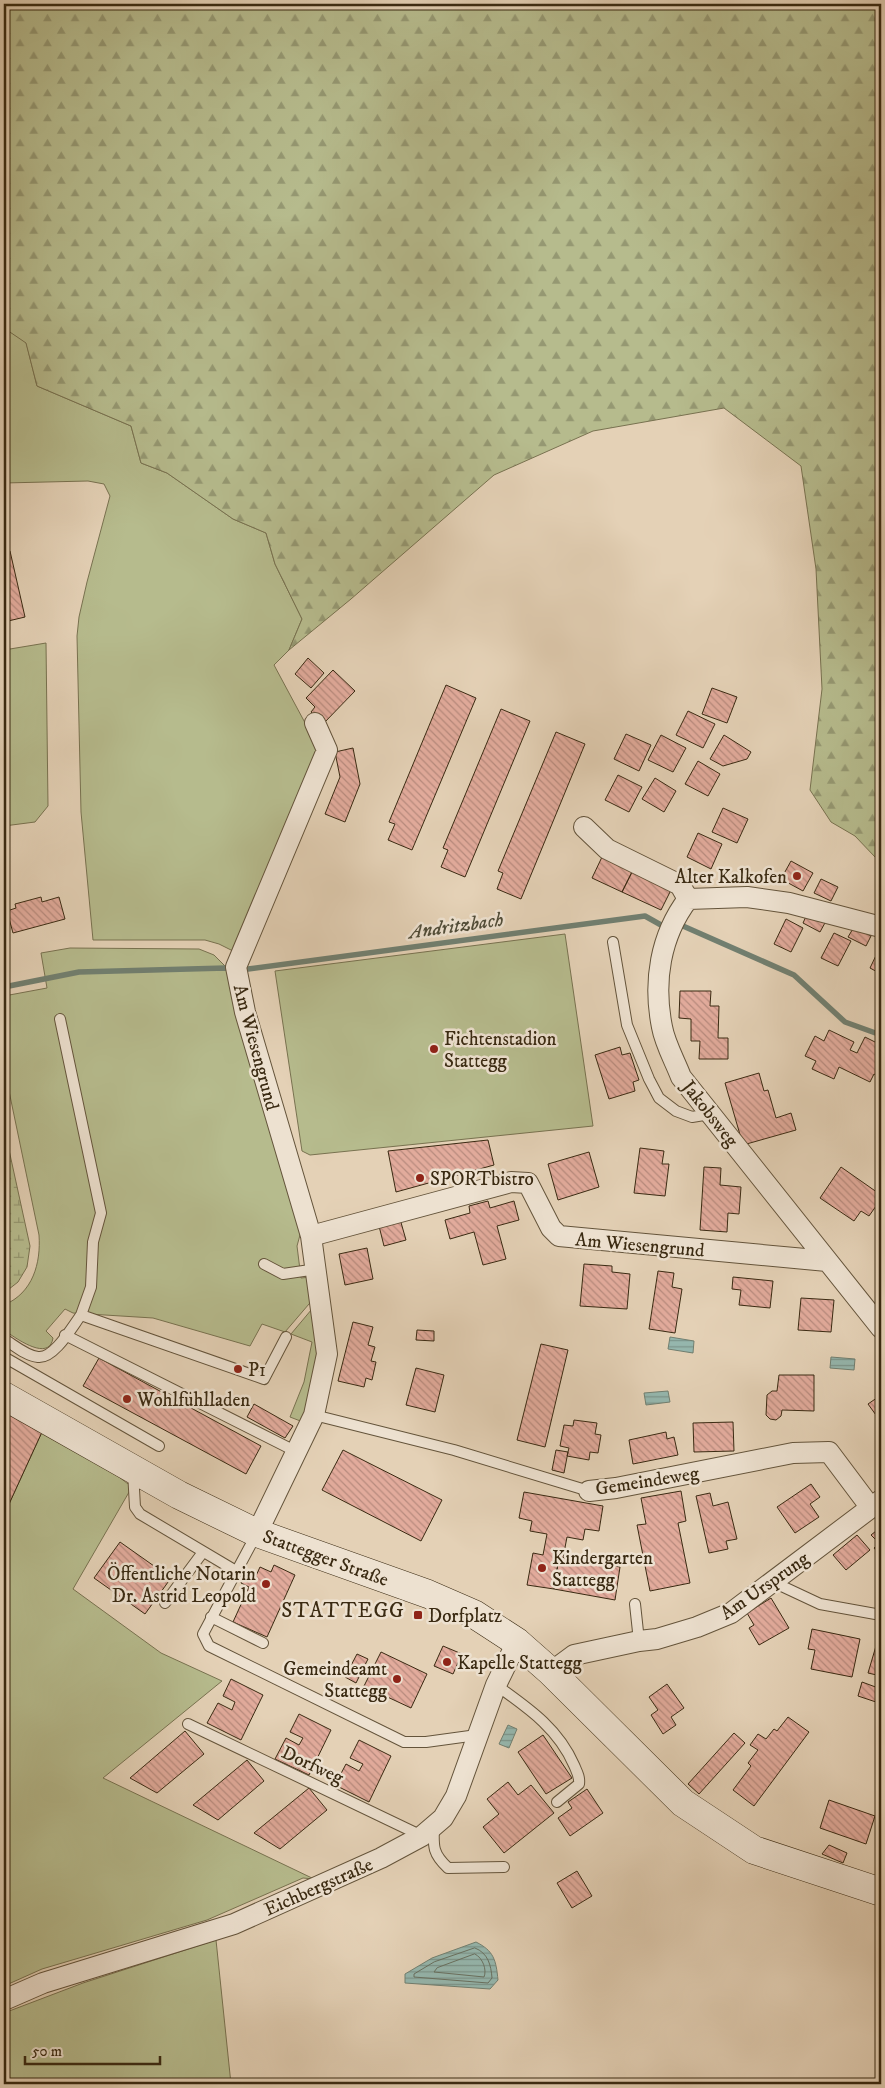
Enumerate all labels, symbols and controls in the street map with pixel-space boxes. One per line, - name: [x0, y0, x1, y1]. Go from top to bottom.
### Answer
- place label: Alter Kalkofen: [675, 866, 787, 889]
- marker: Alter Kalkofen: [791, 870, 803, 882]
- water label: Andritzbach: [405, 907, 505, 946]
- street label: Am Wiesengrund: [228, 982, 284, 1113]
- place label: Fichtenstadion Stattegg: [444, 1028, 557, 1073]
- marker: Fichtenstadion Stattegg: [428, 1043, 440, 1055]
- street label: Jakobsweg: [675, 1074, 743, 1152]
- place label: SPORTbistro: [430, 1168, 534, 1191]
- marker: SPORTbistro: [414, 1172, 426, 1184]
- street label: Am Wiesengrund: [574, 1228, 706, 1263]
- place label: P1: [248, 1359, 266, 1382]
- marker: P1: [232, 1363, 244, 1375]
- place label: Wohlfühlladen: [136, 1389, 250, 1412]
- marker: Wohlfühlladen: [121, 1393, 133, 1405]
- street label: Gemeindeweg: [594, 1462, 701, 1501]
- street label: Stattegger Straße: [259, 1525, 392, 1592]
- place label: Kindergarten Stattegg: [552, 1547, 653, 1592]
- street label: Am Ursprung: [716, 1547, 814, 1625]
- place label: Öffentliche Notarin Dr. Astrid Leopold: [107, 1562, 257, 1608]
- marker: Kindergarten Stattegg: [536, 1562, 548, 1574]
- marker: Öffentliche Notarin Dr. Astrid Leopold: [260, 1578, 272, 1590]
- district label: STATTEGG: [281, 1598, 405, 1624]
- place label: Dorfplatz: [428, 1605, 502, 1628]
- marker: Dorfplatz: [412, 1609, 424, 1621]
- place label: Kapelle Stattegg: [457, 1652, 583, 1675]
- marker: Kapelle Stattegg: [441, 1656, 453, 1668]
- place label: Gemeindeamt Stattegg: [283, 1658, 388, 1703]
- marker: Gemeindeamt Stattegg: [391, 1673, 403, 1685]
- street label: Dorfweg: [278, 1741, 348, 1790]
- street label: Eichbergstraße: [261, 1853, 377, 1922]
- scale bar: [25, 2033, 160, 2065]
- text: 50 m: [32, 2042, 62, 2061]

